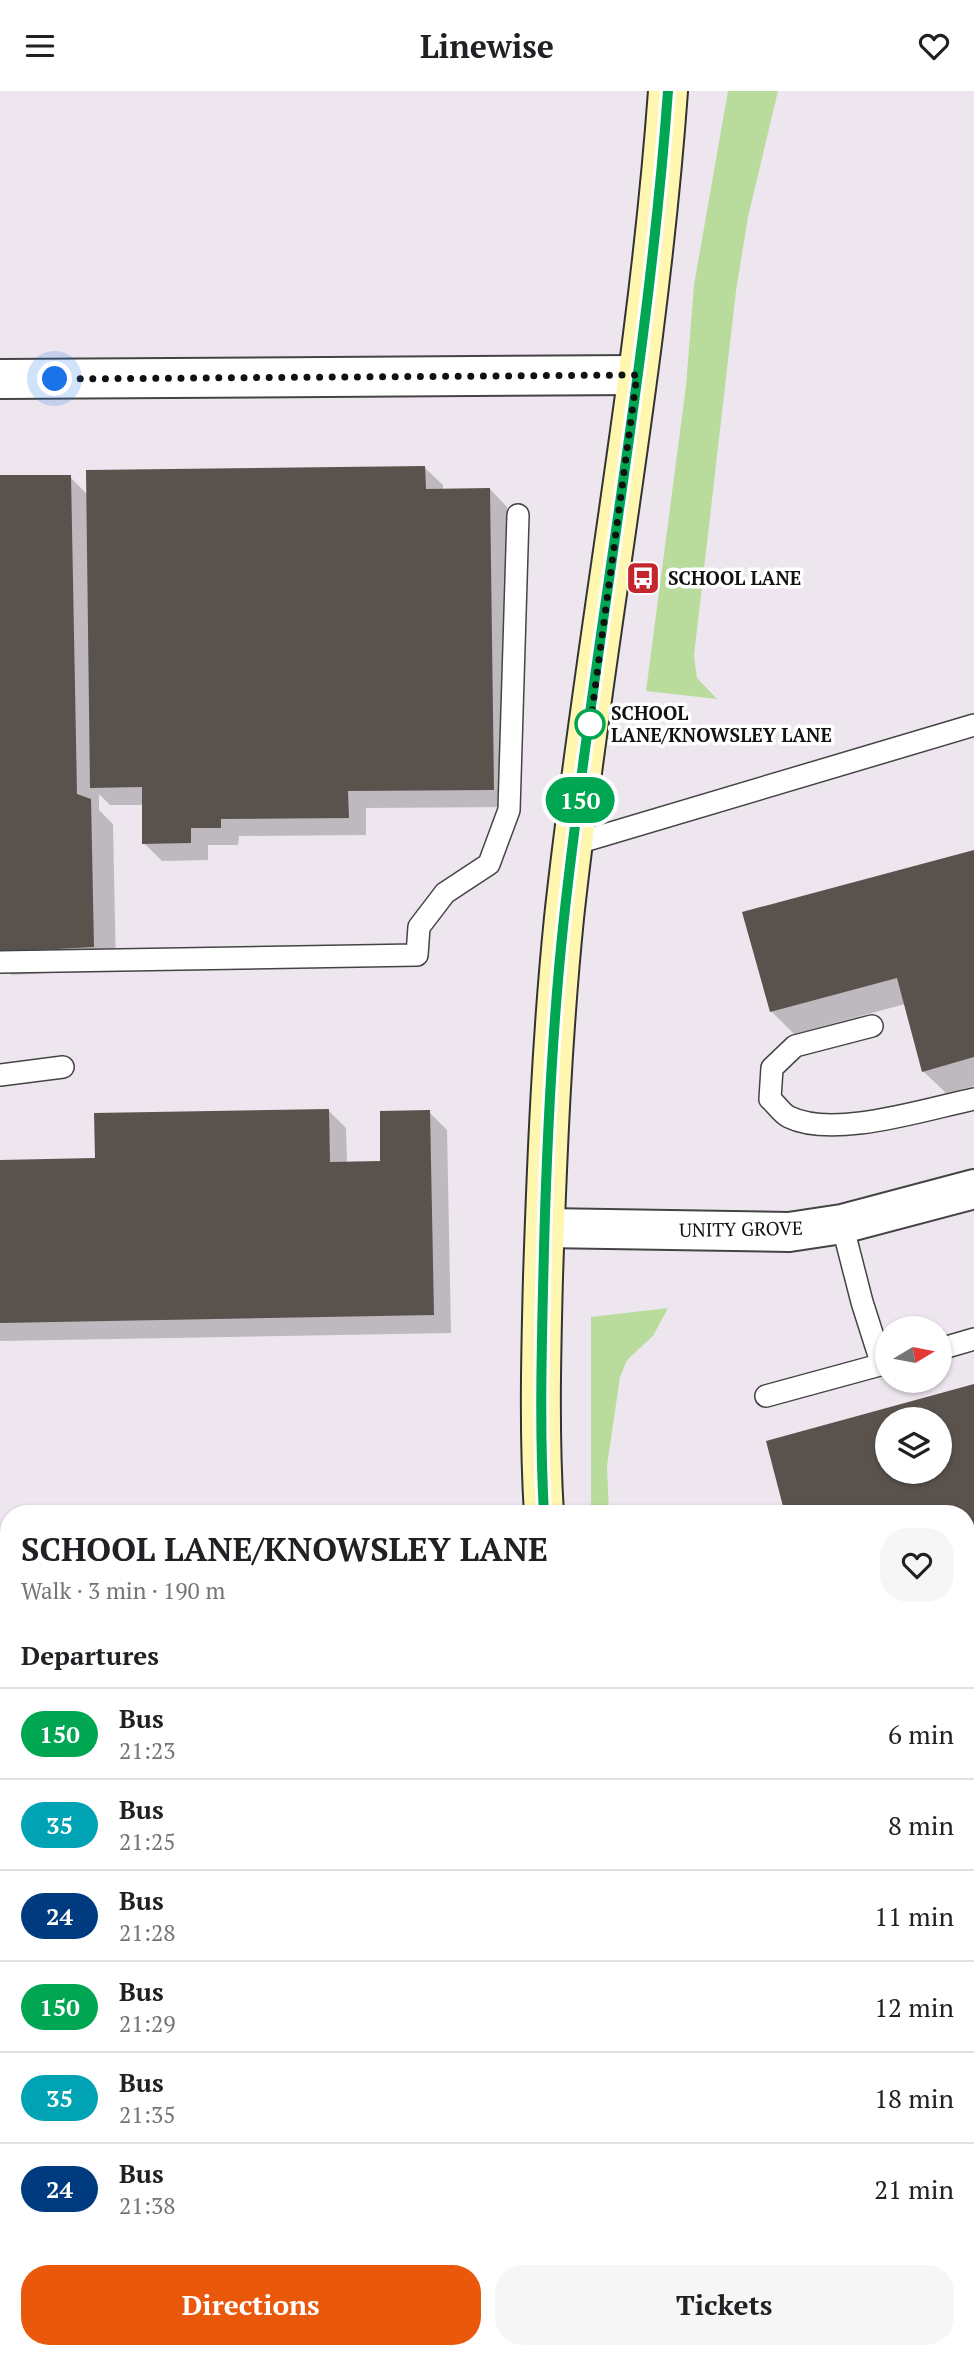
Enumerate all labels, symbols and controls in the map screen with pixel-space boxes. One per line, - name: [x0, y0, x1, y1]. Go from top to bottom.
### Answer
- text: Linewise: [420, 25, 554, 67]
- icon: menu: [21, 27, 59, 65]
- icon: heart: [915, 27, 953, 65]
- your location: [37, 361, 72, 396]
- bus stop icon: SCHOOL LANE: [624, 559, 662, 597]
- place label: SCHOOL LANE: [668, 565, 801, 590]
- place label: SCHOOL LANE/KNOWSLEY LANE: [611, 700, 832, 747]
- marker: SCHOOL LANE/KNOWSLEY LANE: [575, 709, 605, 739]
- line badge: 150: [540, 777, 620, 823]
- text: 150: [560, 784, 600, 816]
- street label: UNITY GROVE: [679, 1215, 803, 1242]
- north arrow: [875, 1316, 952, 1393]
- map controls: [875, 1316, 952, 1484]
- button: layers: [875, 1407, 952, 1484]
- text: SCHOOL LANE/KNOWSLEY LANE: [21, 1527, 548, 1570]
- button: heart: [880, 1528, 954, 1602]
- text: Walk · 3 min · 190 m: [21, 1575, 225, 1606]
- text: Departures: [21, 1638, 159, 1672]
- text: Bus: [119, 1701, 164, 1735]
- text: 6 min: [888, 1717, 954, 1751]
- text: 150: [39, 1718, 80, 1750]
- text: 21:23: [119, 1735, 176, 1766]
- text: Bus: [119, 1792, 164, 1826]
- text: 8 min: [888, 1808, 954, 1842]
- text: 35: [46, 1809, 73, 1841]
- text: 21:25: [119, 1826, 176, 1857]
- text: Bus: [119, 1883, 164, 1917]
- text: 11 min: [874, 1899, 954, 1933]
- text: 24: [46, 1900, 73, 1932]
- text: 21:28: [119, 1917, 176, 1948]
- text: Bus: [119, 1974, 164, 2008]
- text: 12 min: [874, 1990, 954, 2024]
- text: 150: [39, 1991, 80, 2023]
- text: 21:29: [119, 2008, 176, 2039]
- text: Bus: [119, 2065, 164, 2099]
- text: 18 min: [874, 2081, 954, 2115]
- text: 35: [46, 2082, 73, 2114]
- text: 21:35: [119, 2099, 176, 2130]
- text: Bus: [119, 2156, 164, 2190]
- text: 21 min: [874, 2172, 954, 2206]
- text: 24: [46, 2173, 73, 2205]
- text: 21:38: [119, 2190, 176, 2221]
- button: Directions: [21, 2265, 481, 2345]
- button: Tickets: [495, 2265, 954, 2345]

